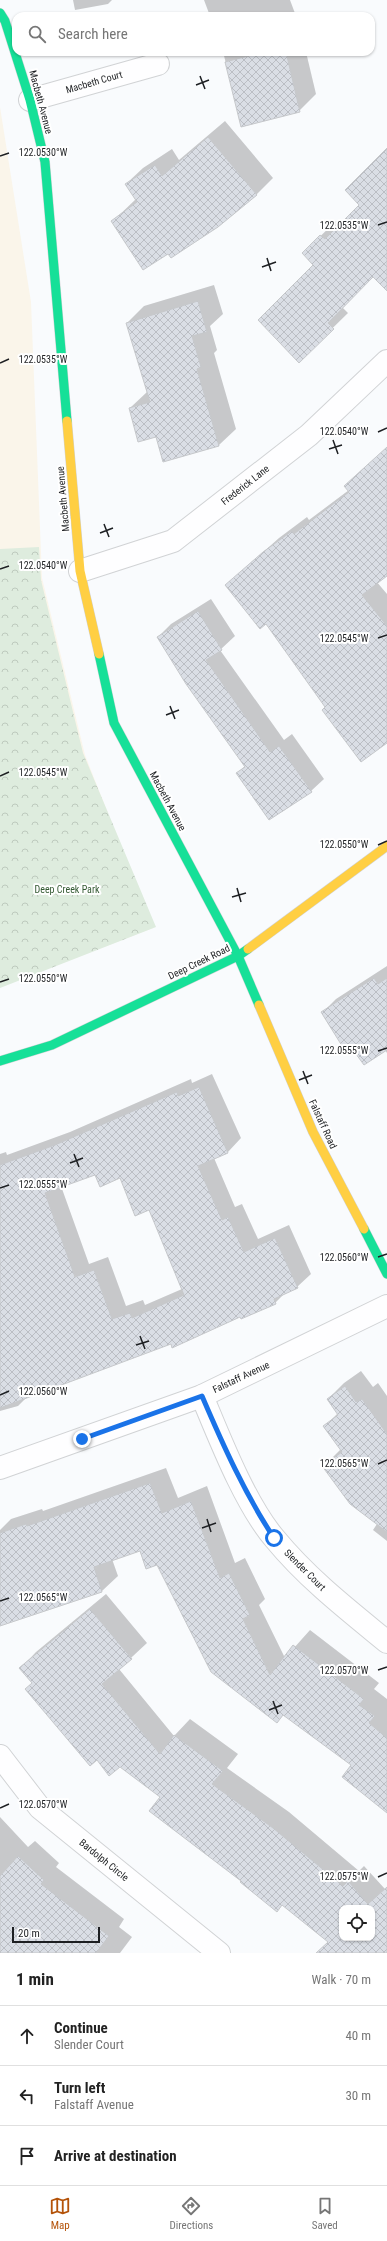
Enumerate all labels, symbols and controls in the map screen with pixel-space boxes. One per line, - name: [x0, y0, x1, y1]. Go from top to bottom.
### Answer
- search box: [12, 12, 375, 56]
- icon: search: [26, 23, 48, 45]
- text: Search here: [58, 25, 128, 43]
- street label: Macbeth Avenue: [27, 69, 55, 135]
- street label: Macbeth Court: [64, 69, 124, 95]
- text: 122.0530°W: [19, 147, 68, 158]
- text: 122.0535°W: [320, 220, 369, 231]
- text: 122.0535°W: [19, 354, 68, 365]
- text: 122.0540°W: [320, 426, 369, 437]
- street label: Frederick Lane: [219, 463, 271, 507]
- street label: Macbeth Avenue: [55, 466, 71, 532]
- text: 122.0540°W: [19, 560, 68, 571]
- text: 122.0545°W: [320, 633, 369, 644]
- text: 122.0545°W: [19, 767, 68, 778]
- street label: Macbeth Avenue: [148, 770, 188, 833]
- text: 122.0550°W: [320, 839, 369, 850]
- park label: Deep Creek Park: [35, 884, 100, 895]
- street label: Deep Creek Road: [166, 942, 232, 982]
- text: 122.0550°W: [19, 973, 68, 984]
- text: 122.0555°W: [320, 1045, 369, 1056]
- street label: Falstaff Road: [307, 1098, 339, 1150]
- text: 122.0555°W: [19, 1179, 68, 1190]
- text: 122.0560°W: [320, 1252, 369, 1263]
- street label: Falstaff Avenue: [211, 1359, 271, 1395]
- text: 122.0560°W: [19, 1386, 68, 1397]
- route end: [73, 1430, 91, 1448]
- text: 122.0565°W: [320, 1458, 369, 1469]
- route start: [265, 1529, 283, 1547]
- street label: Slender Court: [282, 1547, 328, 1593]
- text: 122.0565°W: [19, 1592, 68, 1603]
- text: 122.0570°W: [320, 1665, 369, 1676]
- text: 122.0570°W: [19, 1799, 68, 1810]
- street label: Bardolph Circle: [77, 1837, 131, 1883]
- text: 122.0575°W: [320, 1871, 369, 1882]
- map controls: [339, 1905, 375, 1941]
- button: locate: [339, 1905, 375, 1941]
- scale bar: [12, 1925, 100, 1944]
- text: 20 m: [18, 1927, 40, 1940]
- text: 1 min: [16, 1969, 54, 1989]
- text: Walk · 70 m: [311, 1972, 371, 1987]
- text: Continue: [54, 2019, 108, 2037]
- icon: ahead: [16, 2025, 38, 2047]
- text: 40 m: [345, 2028, 371, 2043]
- text: Slender Court: [54, 2037, 124, 2052]
- text: Turn left: [54, 2079, 105, 2097]
- icon: left: [16, 2085, 38, 2107]
- text: 30 m: [345, 2088, 371, 2103]
- text: Falstaff Avenue: [54, 2097, 134, 2112]
- icon: arrive: [16, 2145, 38, 2167]
- text: Arrive at destination: [54, 2147, 177, 2165]
- tab: Map: [49, 2195, 71, 2232]
- tab: Directions: [169, 2195, 213, 2232]
- tab: Saved: [312, 2195, 338, 2232]

